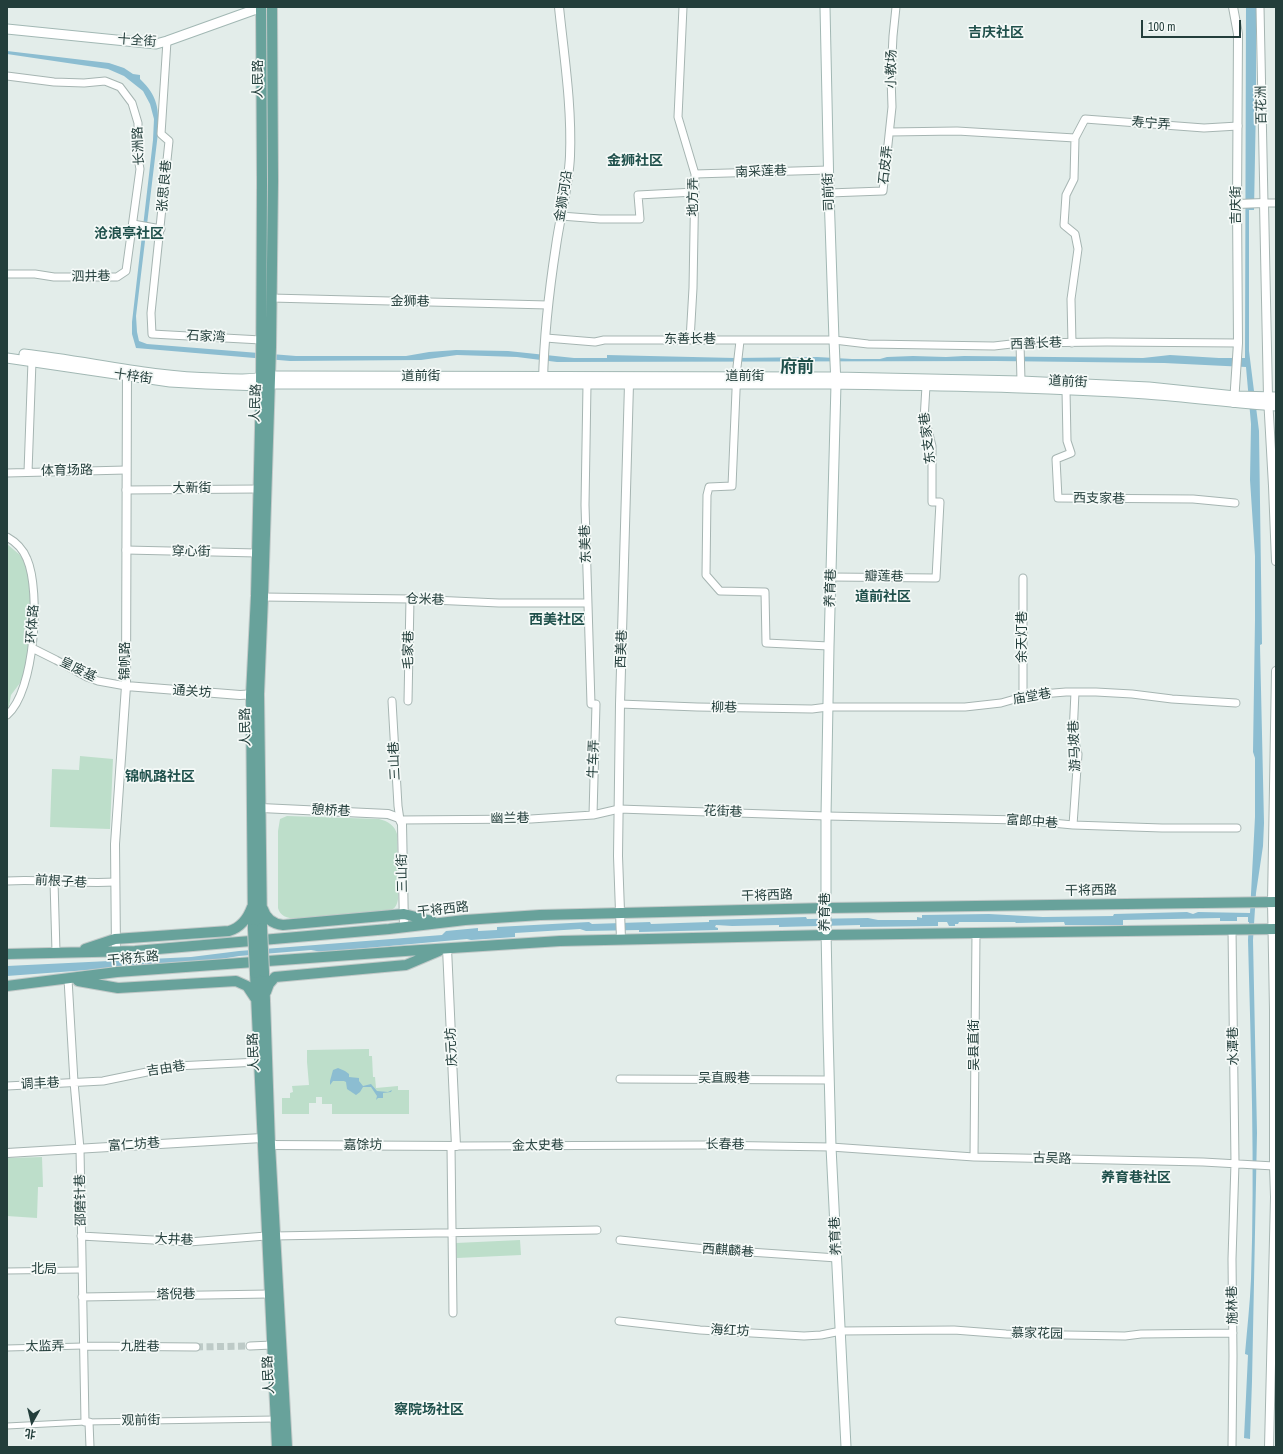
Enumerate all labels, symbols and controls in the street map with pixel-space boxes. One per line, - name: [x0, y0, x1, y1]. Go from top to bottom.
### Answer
- scale bar: [1143, 12, 1243, 38]
- text: 100 m: [1148, 19, 1175, 35]
- district label: 吉庆社区: [968, 25, 1024, 41]
- street label: 十全街: [117, 32, 157, 50]
- street label: 小教场: [884, 49, 900, 89]
- street label: 人民路: [251, 60, 267, 98]
- street label: 百花洲: [1254, 85, 1270, 125]
- street label: 寿宁弄: [1131, 115, 1171, 133]
- street label: 长洲路: [130, 126, 148, 166]
- street label: 石皮弄: [876, 145, 896, 185]
- district label: 金狮社区: [607, 153, 663, 169]
- street label: 张思良巷: [155, 159, 175, 213]
- street label: 南采莲巷: [735, 163, 787, 181]
- street label: 金狮河沿: [552, 169, 576, 223]
- street label: 司前街: [821, 172, 837, 212]
- street label: 地方弄: [686, 178, 702, 216]
- street label: 吉庆街: [1229, 186, 1245, 224]
- district label: 沧浪亭社区: [94, 226, 164, 242]
- street label: 泗井巷: [71, 269, 111, 285]
- street label: 金狮巷: [390, 294, 430, 310]
- street label: 石家湾: [186, 328, 226, 346]
- street label: 东善长巷: [664, 332, 716, 348]
- street label: 西善长巷: [1010, 335, 1062, 353]
- district label: 府前: [780, 357, 814, 377]
- street label: 十梓街: [113, 367, 153, 387]
- street label: 道前街: [402, 369, 440, 385]
- street label: 道前街: [726, 369, 764, 385]
- street label: 道前街: [1048, 373, 1088, 391]
- street label: 人民路: [248, 383, 264, 423]
- street label: 东支家巷: [917, 411, 939, 465]
- street label: 体育场路: [41, 463, 93, 479]
- street label: 大新街: [173, 481, 211, 497]
- street label: 西支家巷: [1073, 491, 1125, 507]
- street label: 东美巷: [578, 524, 594, 564]
- street label: 穿心街: [171, 544, 211, 560]
- street label: 养育巷: [823, 568, 839, 608]
- street label: 瓣莲巷: [864, 569, 904, 585]
- district label: 道前社区: [855, 589, 911, 605]
- street label: 仓米巷: [405, 592, 445, 608]
- street label: 环体路: [24, 604, 42, 644]
- street label: 余天灯巷: [1015, 611, 1031, 663]
- district label: 西美社区: [529, 612, 585, 628]
- street label: 西美巷: [614, 629, 630, 669]
- street label: 毛家巷: [401, 630, 417, 670]
- street label: 锦帆路: [118, 642, 134, 680]
- street label: 皇废基: [57, 654, 99, 686]
- street label: 通关坊: [172, 683, 212, 701]
- street label: 庙堂巷: [1011, 686, 1053, 708]
- street label: 柳巷: [711, 700, 737, 716]
- street label: 人民路: [238, 707, 254, 747]
- street label: 游马坡巷: [1066, 720, 1084, 772]
- street label: 牛车弄: [586, 739, 602, 779]
- street label: 三山巷: [386, 741, 404, 781]
- district label: 锦帆路社区: [125, 769, 195, 785]
- street label: 憩桥巷: [311, 802, 351, 820]
- street label: 花街巷: [703, 804, 743, 820]
- street label: 幽兰巷: [490, 811, 530, 827]
- street label: 富郎中巷: [1006, 812, 1058, 832]
- street label: 三山街: [395, 853, 411, 893]
- street label: 前根子巷: [35, 873, 87, 891]
- street label: 干将西路: [1065, 883, 1117, 899]
- street label: 干将西路: [741, 887, 793, 905]
- street label: 养育巷: [818, 893, 834, 931]
- street label: 干将西路: [416, 900, 470, 920]
- street label: 干将东路: [106, 949, 160, 969]
- street label: 吴县直街: [967, 1019, 983, 1071]
- street label: 水潭巷: [1226, 1026, 1242, 1066]
- street label: 庆元坊: [443, 1027, 461, 1067]
- street label: 人民路: [246, 1032, 262, 1072]
- street label: 吉由巷: [146, 1058, 186, 1080]
- street label: 吴直殿巷: [698, 1071, 750, 1087]
- street label: 调丰巷: [20, 1075, 60, 1093]
- street label: 富仁坊巷: [108, 1135, 160, 1155]
- street label: 长春巷: [705, 1137, 745, 1153]
- street label: 嘉馀坊: [344, 1138, 382, 1154]
- street label: 金太史巷: [512, 1138, 564, 1154]
- street label: 古吴路: [1032, 1151, 1072, 1167]
- district label: 养育巷社区: [1101, 1170, 1171, 1186]
- street label: 邵磨针巷: [73, 1174, 89, 1226]
- street label: 养育巷: [827, 1216, 845, 1256]
- street label: 大井巷: [154, 1232, 194, 1248]
- street label: 西麒麟巷: [702, 1241, 754, 1261]
- street label: 北局: [31, 1262, 57, 1278]
- street label: 施林巷: [1225, 1285, 1241, 1325]
- street label: 塔倪巷: [156, 1287, 196, 1303]
- street label: 海红坊: [710, 1322, 750, 1340]
- street label: 慕家花园: [1011, 1326, 1063, 1342]
- street label: 太监弄: [25, 1339, 65, 1355]
- street label: 九胜巷: [120, 1339, 160, 1355]
- street label: 人民路: [260, 1355, 278, 1395]
- north arrow: [12, 1402, 52, 1442]
- district label: 察院场社区: [394, 1402, 464, 1418]
- street label: 观前街: [121, 1413, 161, 1429]
- text: 北: [24, 1426, 37, 1442]

